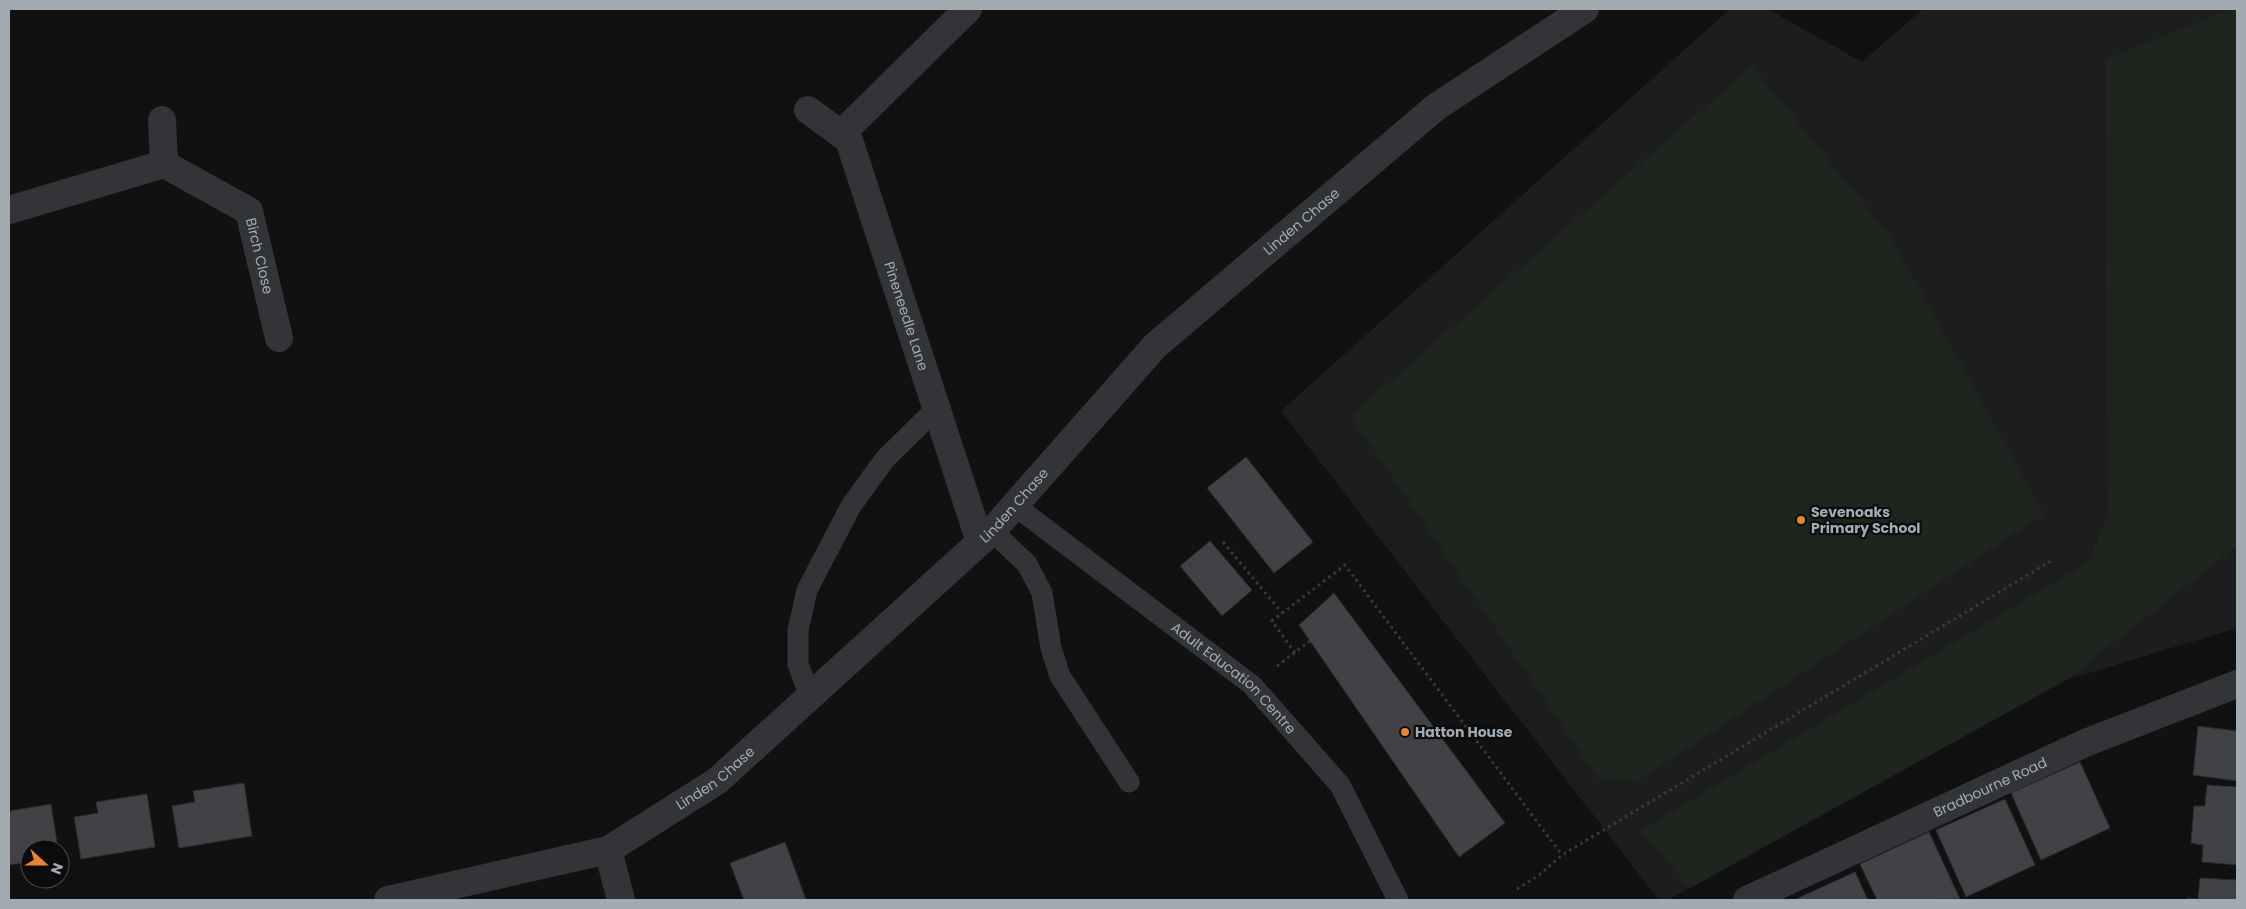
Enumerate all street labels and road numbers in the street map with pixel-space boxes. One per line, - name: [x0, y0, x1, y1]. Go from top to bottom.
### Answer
- street label: Linden Chase: [1259, 183, 1344, 260]
- street label: Birch Close: [241, 216, 278, 296]
- street label: Pineneedle Lane: [879, 259, 934, 374]
- street label: Linden Chase: [975, 463, 1053, 548]
- street label: Adult Education Centre: [1167, 617, 1301, 739]
- street label: Linden Chase: [672, 741, 759, 815]
- street label: Bradbourne Road: [1930, 752, 2050, 822]

